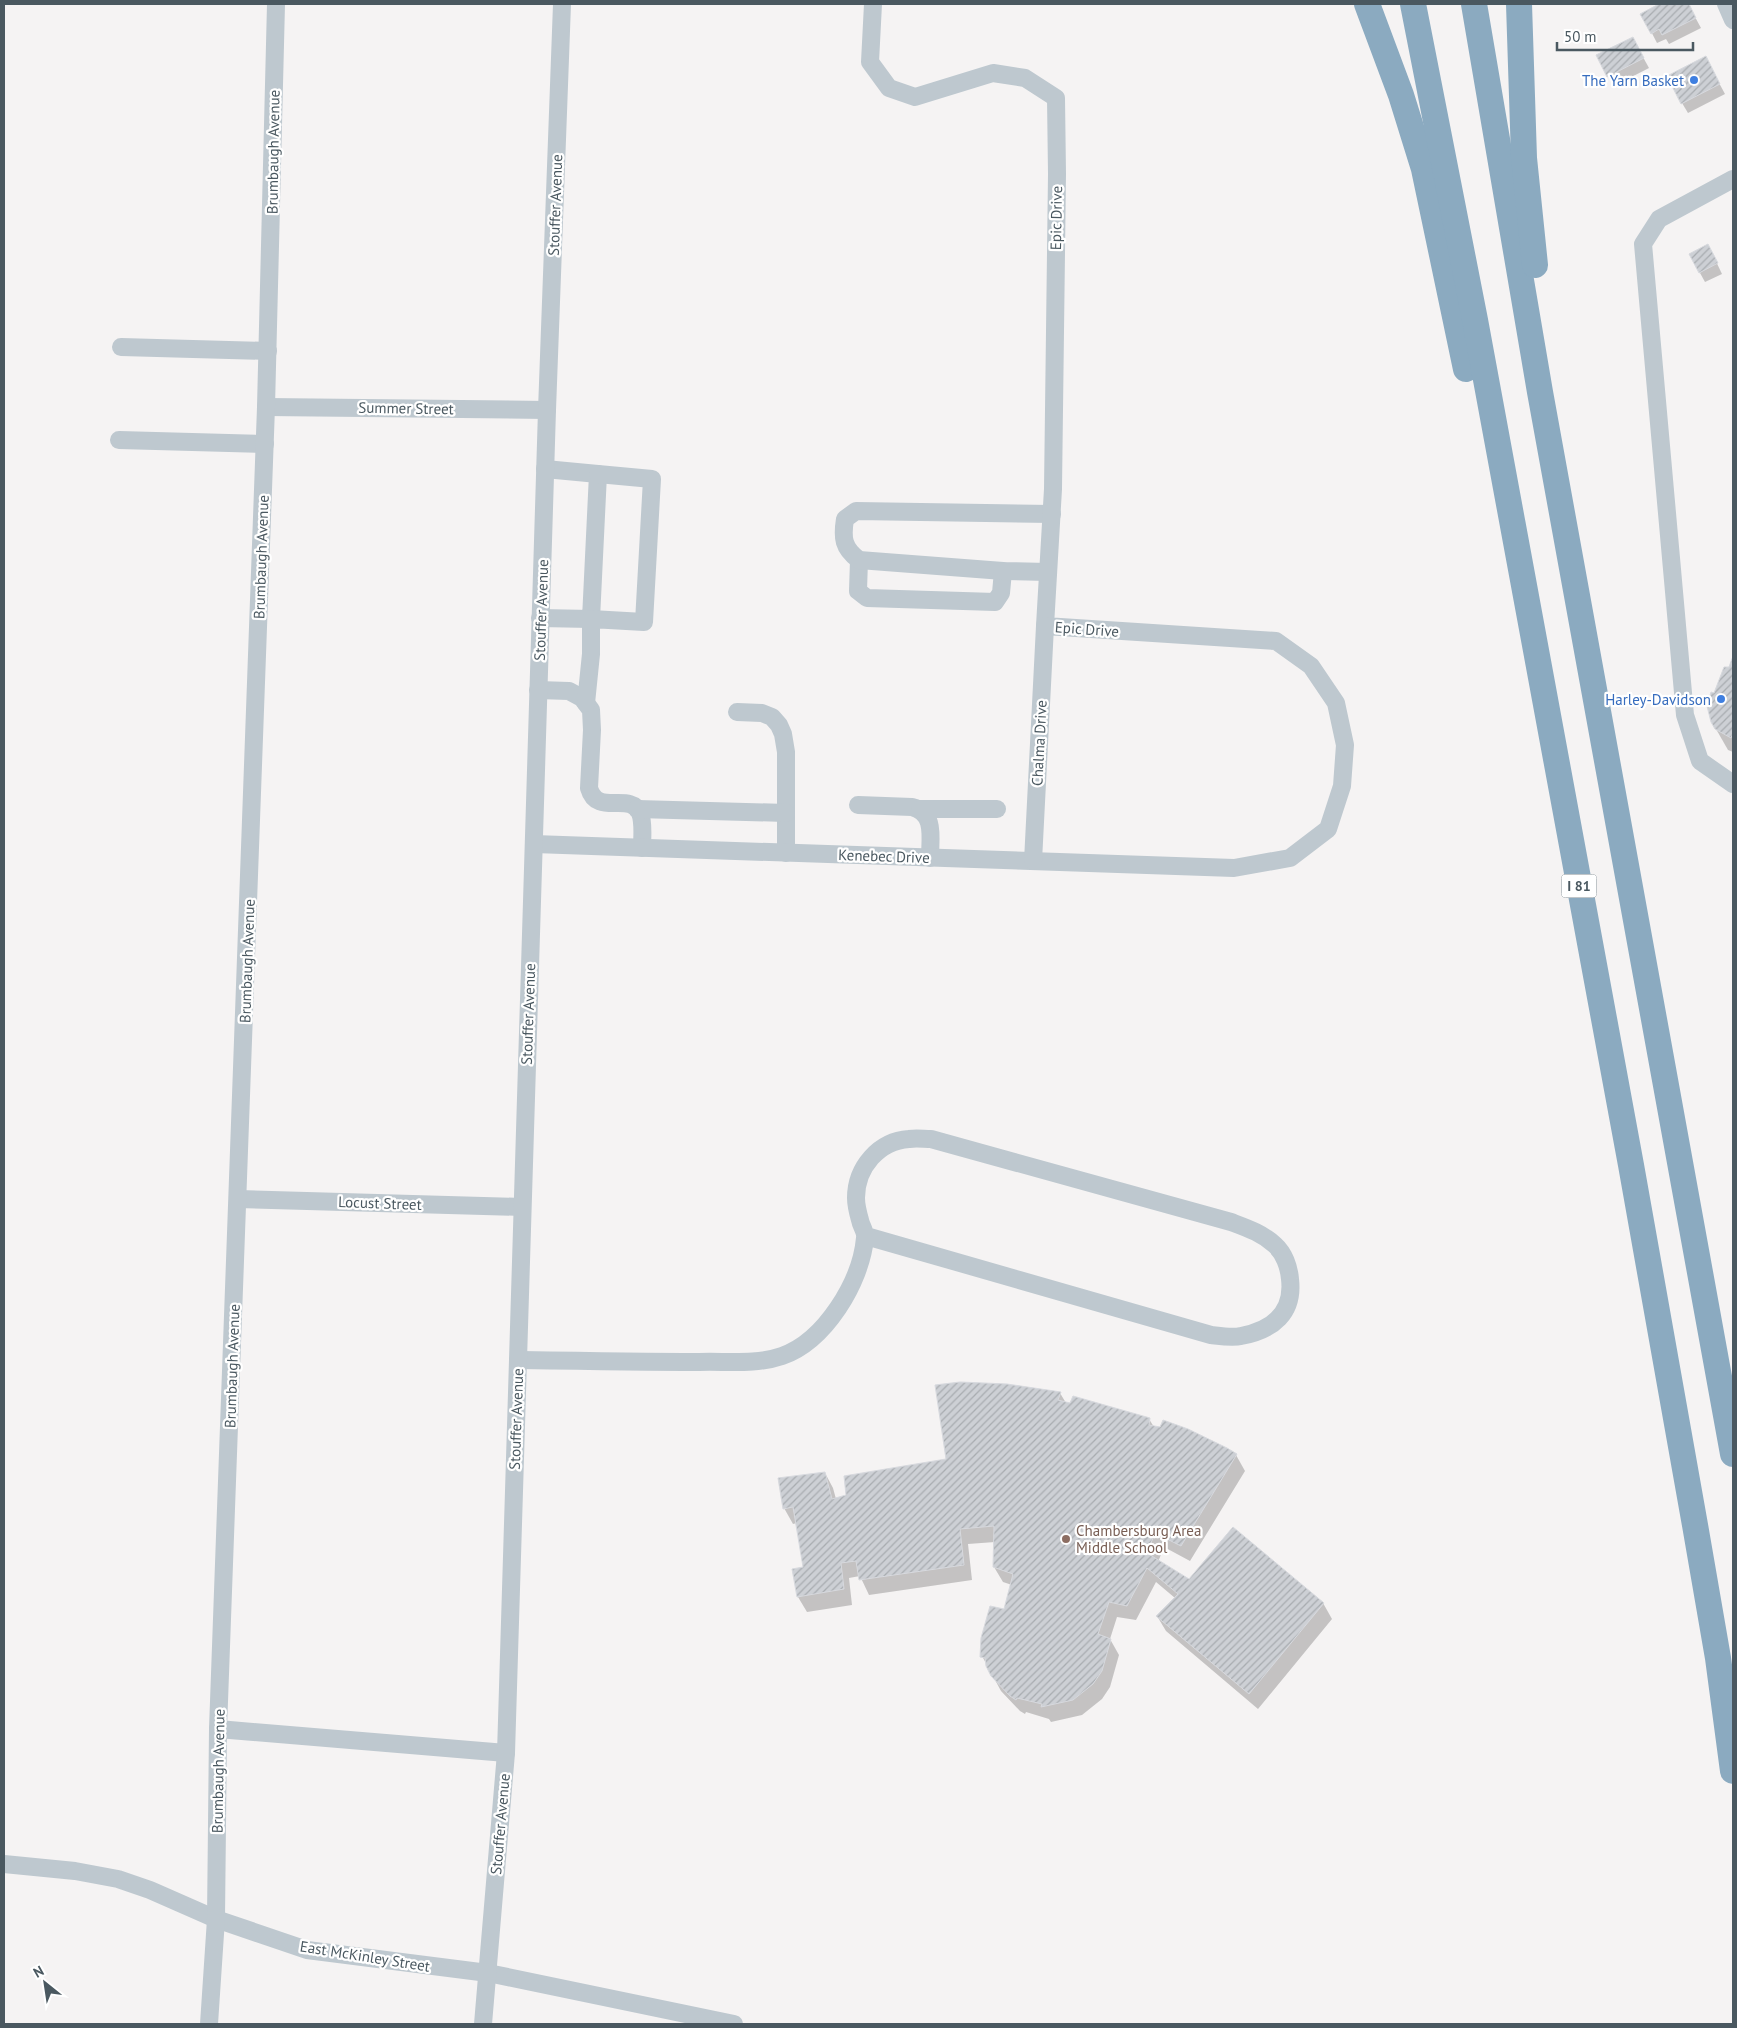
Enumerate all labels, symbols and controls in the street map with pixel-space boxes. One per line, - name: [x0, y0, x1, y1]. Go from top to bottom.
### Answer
- scale bar: [1557, 20, 1693, 52]
- text: 50 m: [1564, 27, 1597, 46]
- place label: The Yarn Basket: [1582, 71, 1684, 90]
- marker: The Yarn Basket: [1688, 74, 1700, 86]
- street label: Brumbaugh Avenue: [262, 90, 284, 214]
- street label: Stouffer Avenue: [544, 154, 566, 256]
- street label: Epic Drive: [1046, 186, 1066, 250]
- street label: Summer Street: [358, 398, 454, 418]
- street label: Brumbaugh Avenue: [249, 495, 273, 619]
- street label: Stouffer Avenue: [530, 559, 552, 661]
- street label: Epic Drive: [1054, 617, 1120, 641]
- place label: Harley-Davidson: [1605, 690, 1711, 709]
- marker: Harley-Davidson: [1715, 693, 1727, 705]
- street label: Chalma Drive: [1027, 700, 1051, 786]
- street label: Kenebec Drive: [838, 845, 930, 867]
- road number: I 81: [1562, 874, 1596, 898]
- street label: Brumbaugh Avenue: [235, 899, 259, 1023]
- street label: Stouffer Avenue: [517, 963, 539, 1065]
- street label: Locust Street: [338, 1192, 422, 1214]
- street label: Brumbaugh Avenue: [220, 1304, 244, 1428]
- street label: Stouffer Avenue: [505, 1368, 527, 1470]
- place label: Chambersburg Area Middle School: [1076, 1521, 1201, 1557]
- marker: Chambersburg Area Middle School: [1060, 1533, 1072, 1545]
- street label: Brumbaugh Avenue: [207, 1709, 229, 1833]
- street label: Stouffer Avenue: [486, 1773, 514, 1875]
- street label: East McKinley Street: [299, 1936, 431, 1976]
- north arrow: [20, 1958, 70, 2008]
- text: N: [30, 1962, 47, 1982]

